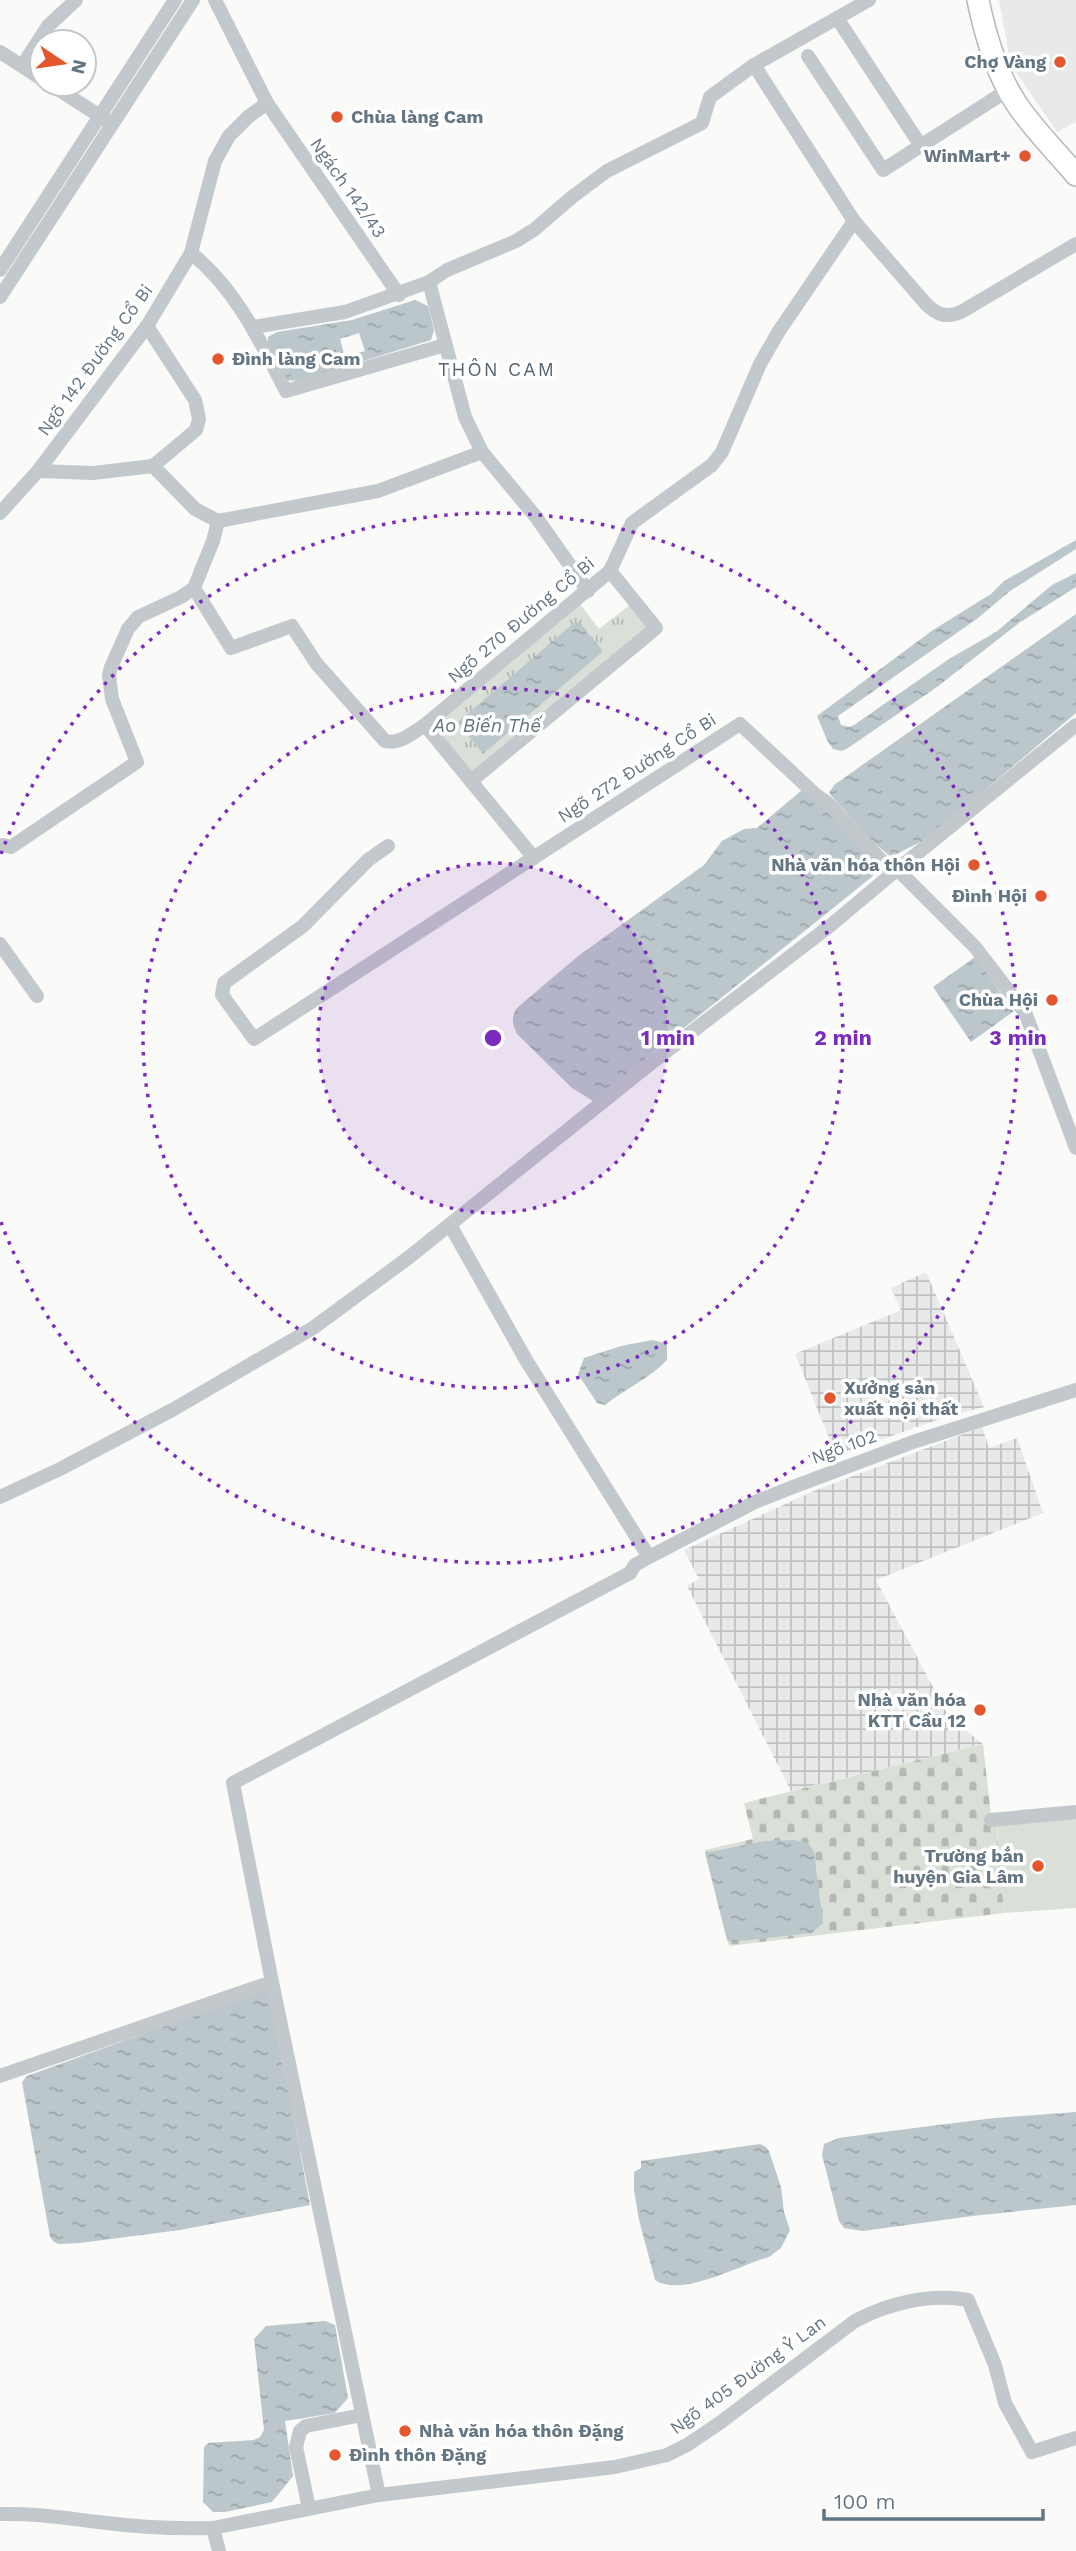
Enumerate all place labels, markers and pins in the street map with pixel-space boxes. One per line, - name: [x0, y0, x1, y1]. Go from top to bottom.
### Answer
- place label: Chợ Vàng: [964, 51, 1047, 72]
- marker: Chợ Vàng: [1052, 54, 1068, 70]
- place label: Chùa làng Cam: [351, 106, 483, 127]
- marker: Chùa làng Cam: [329, 109, 345, 125]
- place label: WinMart+: [924, 145, 1011, 166]
- marker: WinMart+: [1017, 148, 1033, 164]
- place label: Đình làng Cam: [232, 348, 360, 369]
- marker: Đình làng Cam: [210, 351, 226, 367]
- place label: Nhà văn hóa thôn Hội: [771, 854, 960, 875]
- marker: Nhà văn hóa thôn Hội: [966, 857, 982, 873]
- place label: Đình Hội: [952, 885, 1027, 906]
- marker: Đình Hội: [1033, 888, 1049, 904]
- place label: Chùa Hội: [959, 989, 1038, 1010]
- marker: Chùa Hội: [1044, 992, 1060, 1008]
- centre of rings: [481, 1026, 505, 1050]
- place label: Xưởng sản xuất nội thất: [844, 1377, 958, 1419]
- marker: Xưởng sản xuất nội thất: [822, 1390, 838, 1406]
- place label: Nhà văn hóa KTT Cầu 12: [858, 1689, 967, 1731]
- marker: Nhà văn hóa KTT Cầu 12: [972, 1702, 988, 1718]
- place label: Trường bắn huyện Gia Lâm: [893, 1845, 1024, 1887]
- marker: Trường bắn huyện Gia Lâm: [1030, 1858, 1046, 1874]
- place label: Nhà văn hóa thôn Đặng: [419, 2420, 624, 2441]
- marker: Nhà văn hóa thôn Đặng: [397, 2423, 413, 2439]
- place label: Đình thôn Đặng: [349, 2444, 487, 2465]
- marker: Đình thôn Đặng: [327, 2447, 343, 2463]

